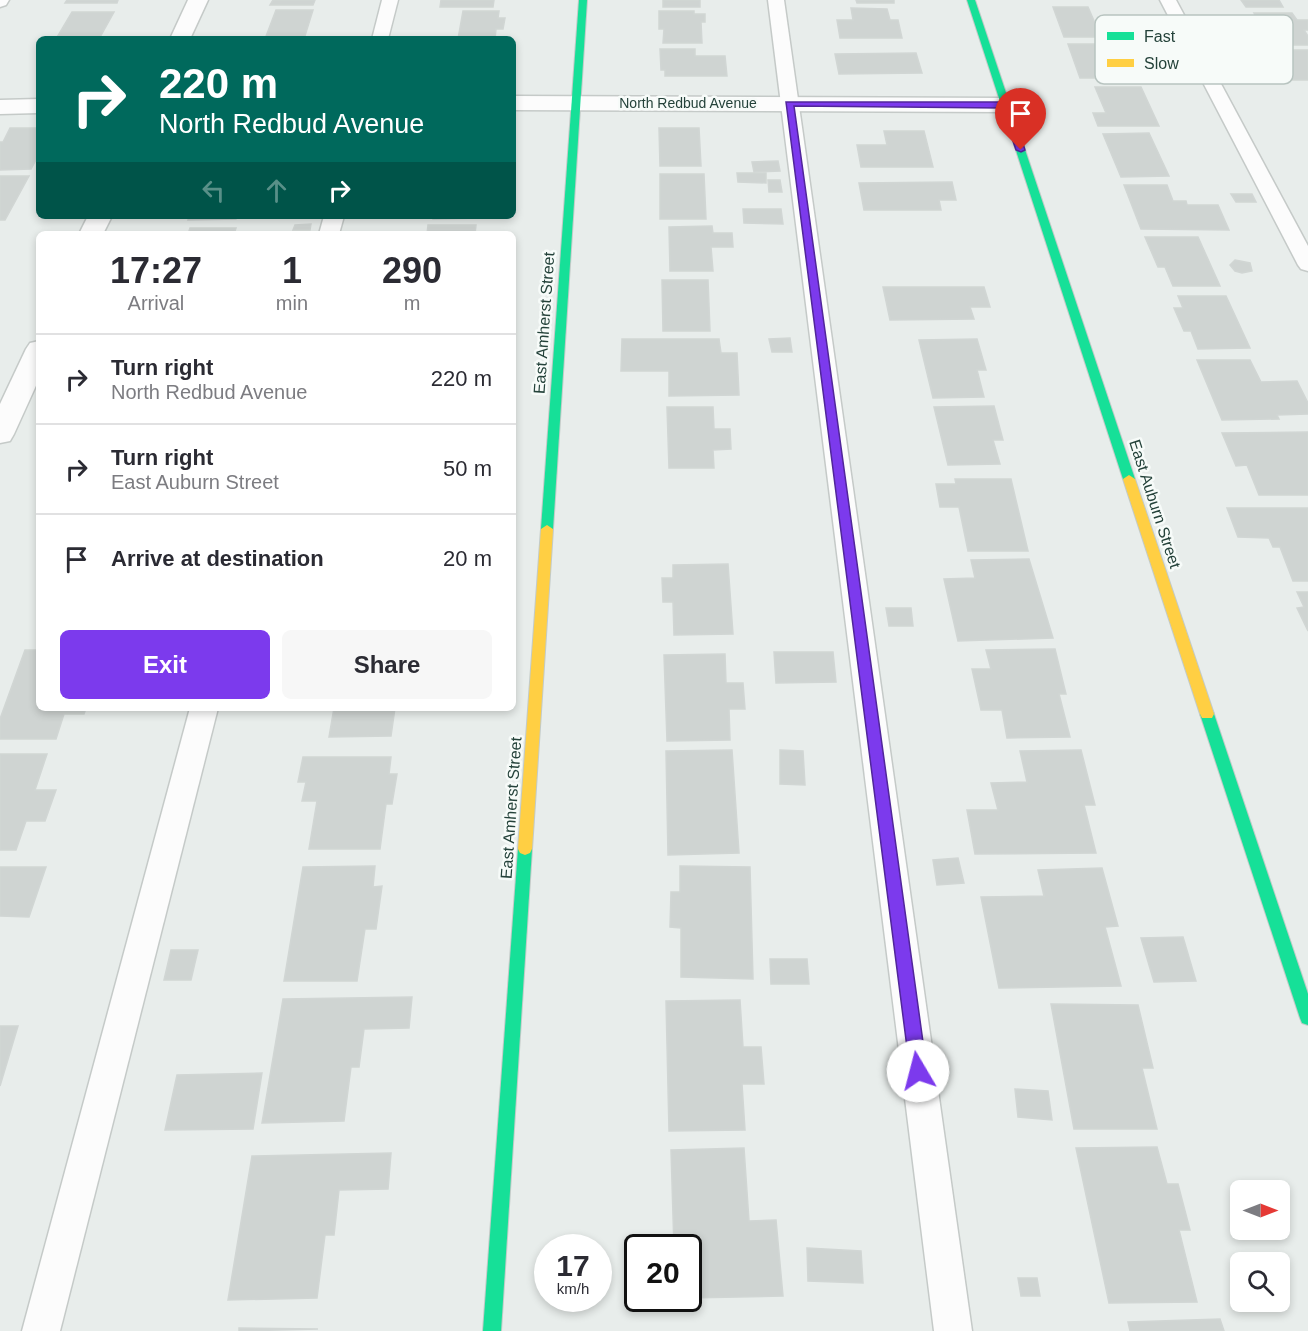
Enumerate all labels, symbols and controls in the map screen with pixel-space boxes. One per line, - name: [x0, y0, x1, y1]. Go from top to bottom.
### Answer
- legend: [1095, 15, 1293, 84]
- text: Fast: [1144, 28, 1176, 45]
- text: Slow: [1144, 55, 1179, 72]
- icon: right: [60, 60, 138, 138]
- text: 220 m: [159, 60, 278, 107]
- pin: [995, 88, 1046, 150]
- street label: North Redbud Avenue: [619, 95, 757, 111]
- icon: arrive: [1004, 97, 1037, 130]
- text: North Redbud Avenue: [159, 109, 424, 139]
- icon: left: [197, 174, 230, 207]
- icon: ahead: [260, 174, 293, 207]
- icon: right: [323, 174, 356, 207]
- text: 17:27: [110, 250, 202, 291]
- text: 1: [282, 250, 302, 291]
- text: 290: [382, 250, 442, 291]
- street label: East Amherst Street: [531, 251, 557, 395]
- text: Arrival: [128, 292, 184, 314]
- text: min: [276, 292, 308, 314]
- text: m: [404, 292, 420, 314]
- text: Turn right: [111, 355, 213, 380]
- icon: right: [60, 363, 93, 396]
- text: 220 m: [431, 366, 492, 391]
- text: North Redbud Avenue: [111, 381, 307, 403]
- street label: East Auburn Street: [1126, 438, 1184, 571]
- text: Turn right: [111, 445, 213, 470]
- icon: right: [60, 453, 93, 486]
- text: 50 m: [443, 456, 492, 481]
- text: East Auburn Street: [111, 471, 279, 493]
- icon: arrive: [60, 543, 93, 576]
- text: Arrive at destination: [111, 546, 324, 571]
- text: 20 m: [443, 546, 492, 571]
- button: Exit: [60, 630, 270, 699]
- button: Share: [282, 630, 492, 699]
- street label: East Amherst Street: [498, 736, 524, 880]
- position arrow: [886, 1039, 950, 1103]
- north arrow: [1230, 1180, 1290, 1240]
- map controls: [1230, 1180, 1290, 1312]
- speed limit sign: 20: [624, 1234, 702, 1312]
- text: 17: [556, 1249, 590, 1282]
- button: search: [1230, 1252, 1290, 1312]
- text: km/h: [557, 1280, 589, 1297]

